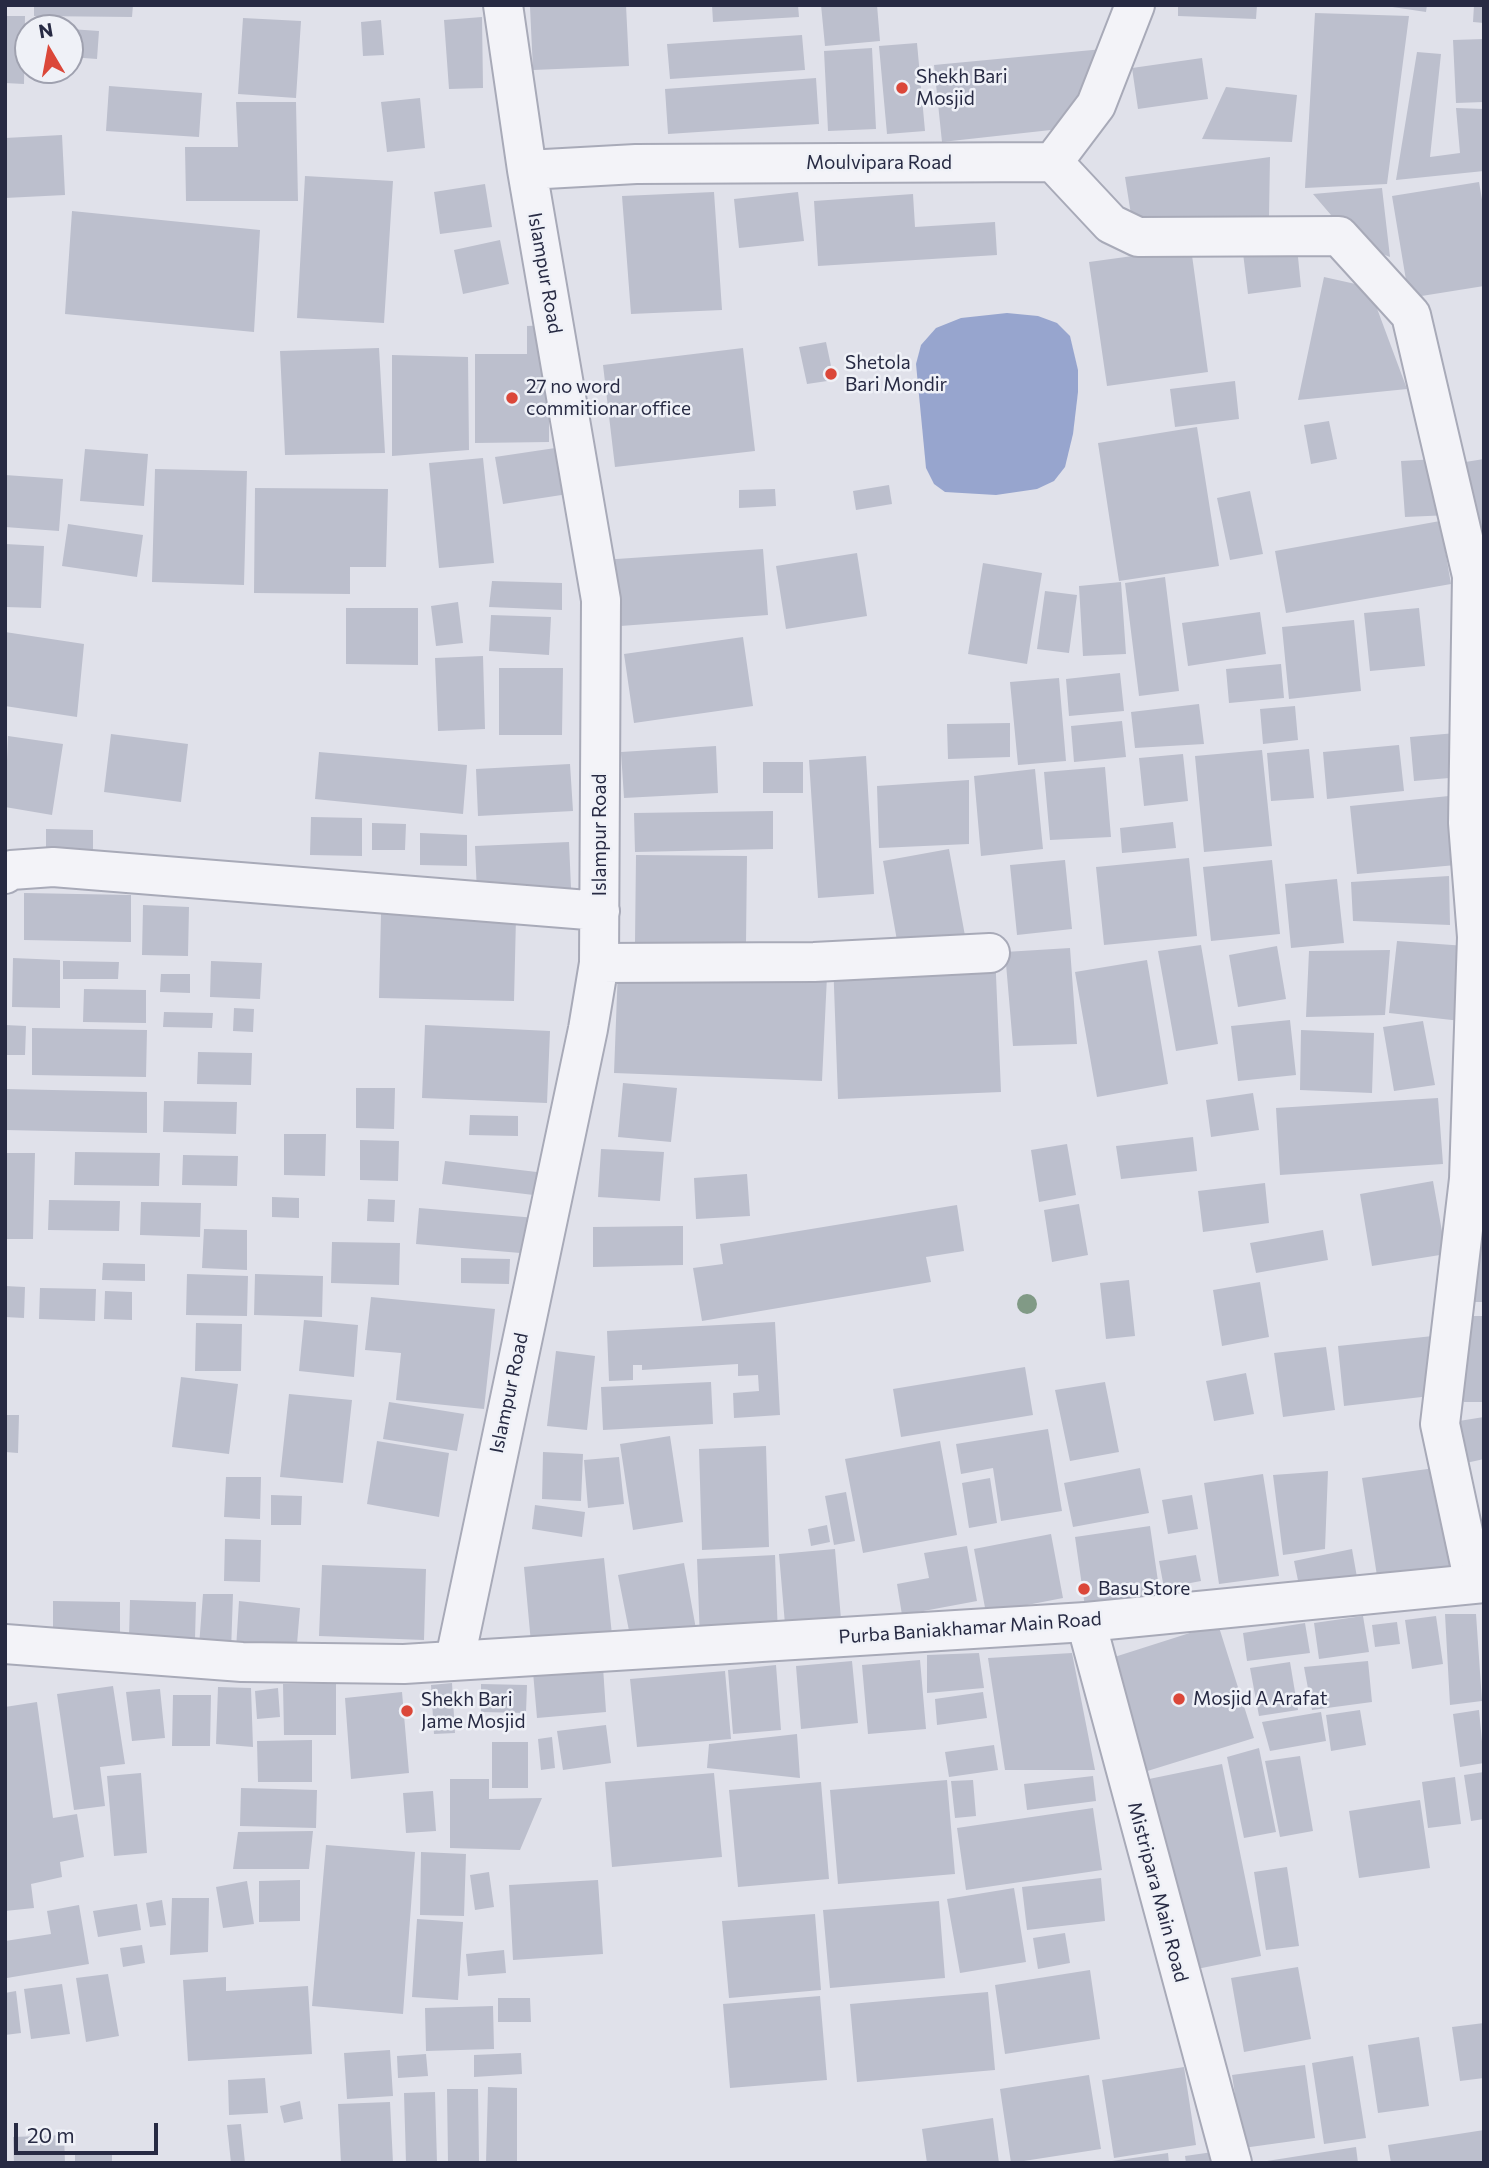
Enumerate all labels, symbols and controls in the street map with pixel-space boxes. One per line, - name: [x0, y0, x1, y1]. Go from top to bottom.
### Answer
- north arrow: [14, 14, 84, 84]
- text: N: [37, 17, 55, 42]
- place label: Shekh Bari Mosjid: [916, 66, 1008, 110]
- marker: Shekh Bari Mosjid: [894, 80, 910, 96]
- street label: Moulvipara Road: [806, 152, 952, 174]
- street label: Islampur Road: [523, 211, 567, 335]
- place label: Shetola Bari Mondir: [845, 352, 947, 396]
- marker: Shetola Bari Mondir: [823, 366, 839, 382]
- place label: 27 no word commitionar office: [526, 376, 691, 420]
- marker: 27 no word commitionar office: [504, 390, 520, 406]
- street label: Islampur Road: [589, 774, 611, 896]
- street label: Islampur Road: [485, 1331, 533, 1455]
- place label: Basu Store: [1098, 1578, 1190, 1600]
- marker: Basu Store: [1076, 1581, 1092, 1597]
- street label: Purba Baniakhamar Main Road: [838, 1607, 1102, 1649]
- place label: Mosjid A Arafat: [1193, 1688, 1328, 1710]
- place label: Shekh Bari Jame Mosjid: [421, 1689, 525, 1733]
- marker: Mosjid A Arafat: [1171, 1691, 1187, 1707]
- marker: Shekh Bari Jame Mosjid: [399, 1703, 415, 1719]
- street label: Mistripara Main Road: [1123, 1799, 1193, 1985]
- scale bar: [18, 2108, 161, 2152]
- text: 20 m: [27, 2122, 75, 2147]

